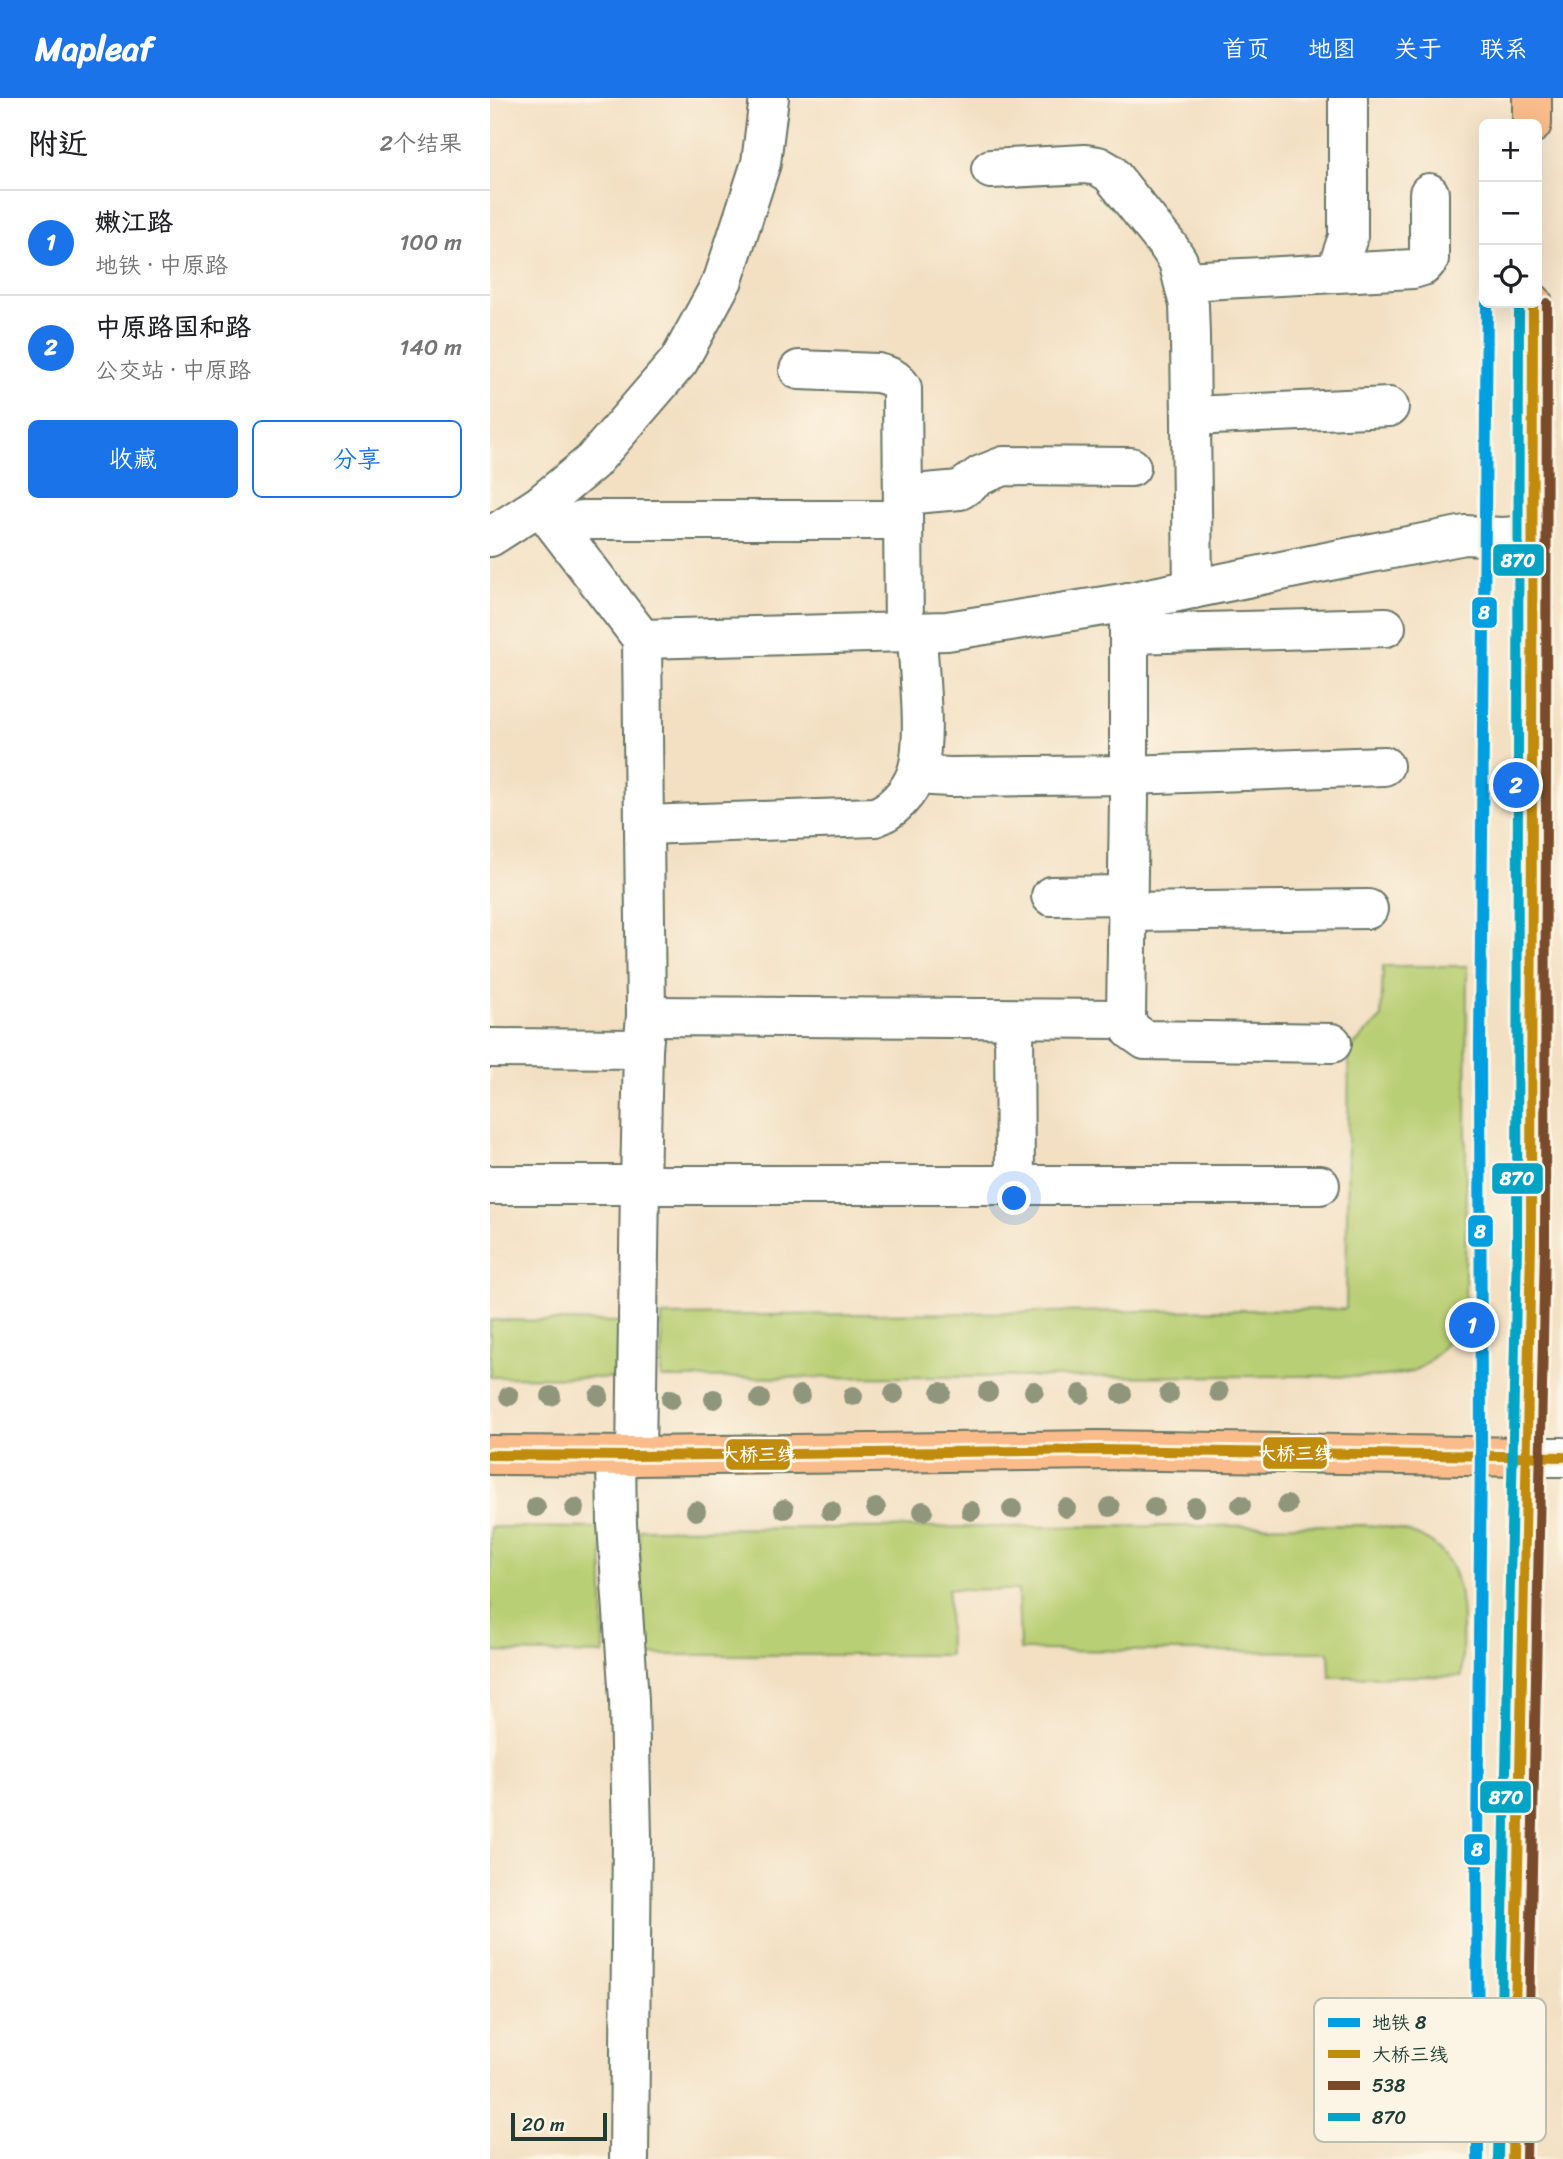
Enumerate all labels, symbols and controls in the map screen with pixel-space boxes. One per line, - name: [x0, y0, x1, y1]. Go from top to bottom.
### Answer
- text: Mapleaf: [35, 20, 153, 78]
- text: 首页: [1222, 28, 1270, 70]
- text: 地图: [1308, 28, 1356, 70]
- text: 关于: [1394, 28, 1442, 70]
- text: 联系: [1480, 28, 1528, 70]
- text: 附近: [28, 117, 88, 171]
- map controls: [1479, 119, 1542, 308]
- button: +: [1479, 119, 1542, 182]
- text: 2个结果: [380, 123, 462, 164]
- button: −: [1479, 182, 1542, 245]
- text: 嫩江路: [95, 199, 173, 245]
- text: 1: [46, 222, 56, 263]
- text: 100 m: [399, 222, 462, 263]
- text: 地铁 · 中原路: [95, 245, 228, 286]
- button: locate: [1479, 245, 1542, 308]
- text: 中原路国和路: [95, 304, 251, 350]
- text: 2: [44, 327, 58, 368]
- text: 140 m: [400, 327, 462, 368]
- text: 公交站 · 中原路: [95, 350, 251, 391]
- button: 收藏: [28, 420, 238, 498]
- button: 分享: [252, 420, 462, 498]
- line badge: 870: [1492, 543, 1545, 577]
- text: 870: [1500, 544, 1535, 577]
- line badge: 8: [1471, 596, 1498, 629]
- text: 8: [1477, 596, 1490, 629]
- pin: 2: [1493, 759, 1539, 811]
- line badge: 870: [1491, 1162, 1544, 1195]
- text: 870: [1499, 1162, 1534, 1195]
- your location: [997, 1181, 1031, 1215]
- line badge: 8: [1467, 1214, 1494, 1248]
- text: 8: [1473, 1215, 1486, 1248]
- pin: 1: [1449, 1299, 1495, 1351]
- line badge: 大桥三线: [1262, 1436, 1328, 1470]
- text: 大桥三线: [1257, 1437, 1333, 1470]
- text: 大桥三线: [720, 1438, 796, 1471]
- line badge: 大桥三线: [725, 1438, 791, 1471]
- line badge: 870: [1479, 1780, 1532, 1814]
- text: 870: [1488, 1781, 1523, 1814]
- line badge: 8: [1463, 1833, 1491, 1866]
- text: 8: [1470, 1833, 1483, 1866]
- legend: [1314, 1998, 1546, 2142]
- text: 地铁 8: [1372, 2006, 1427, 2039]
- text: 大桥三线: [1372, 2038, 1448, 2071]
- text: 538: [1372, 2069, 1406, 2102]
- text: 870: [1372, 2101, 1406, 2134]
- text: 20 m: [522, 2108, 565, 2141]
- scale bar: [511, 2110, 607, 2142]

